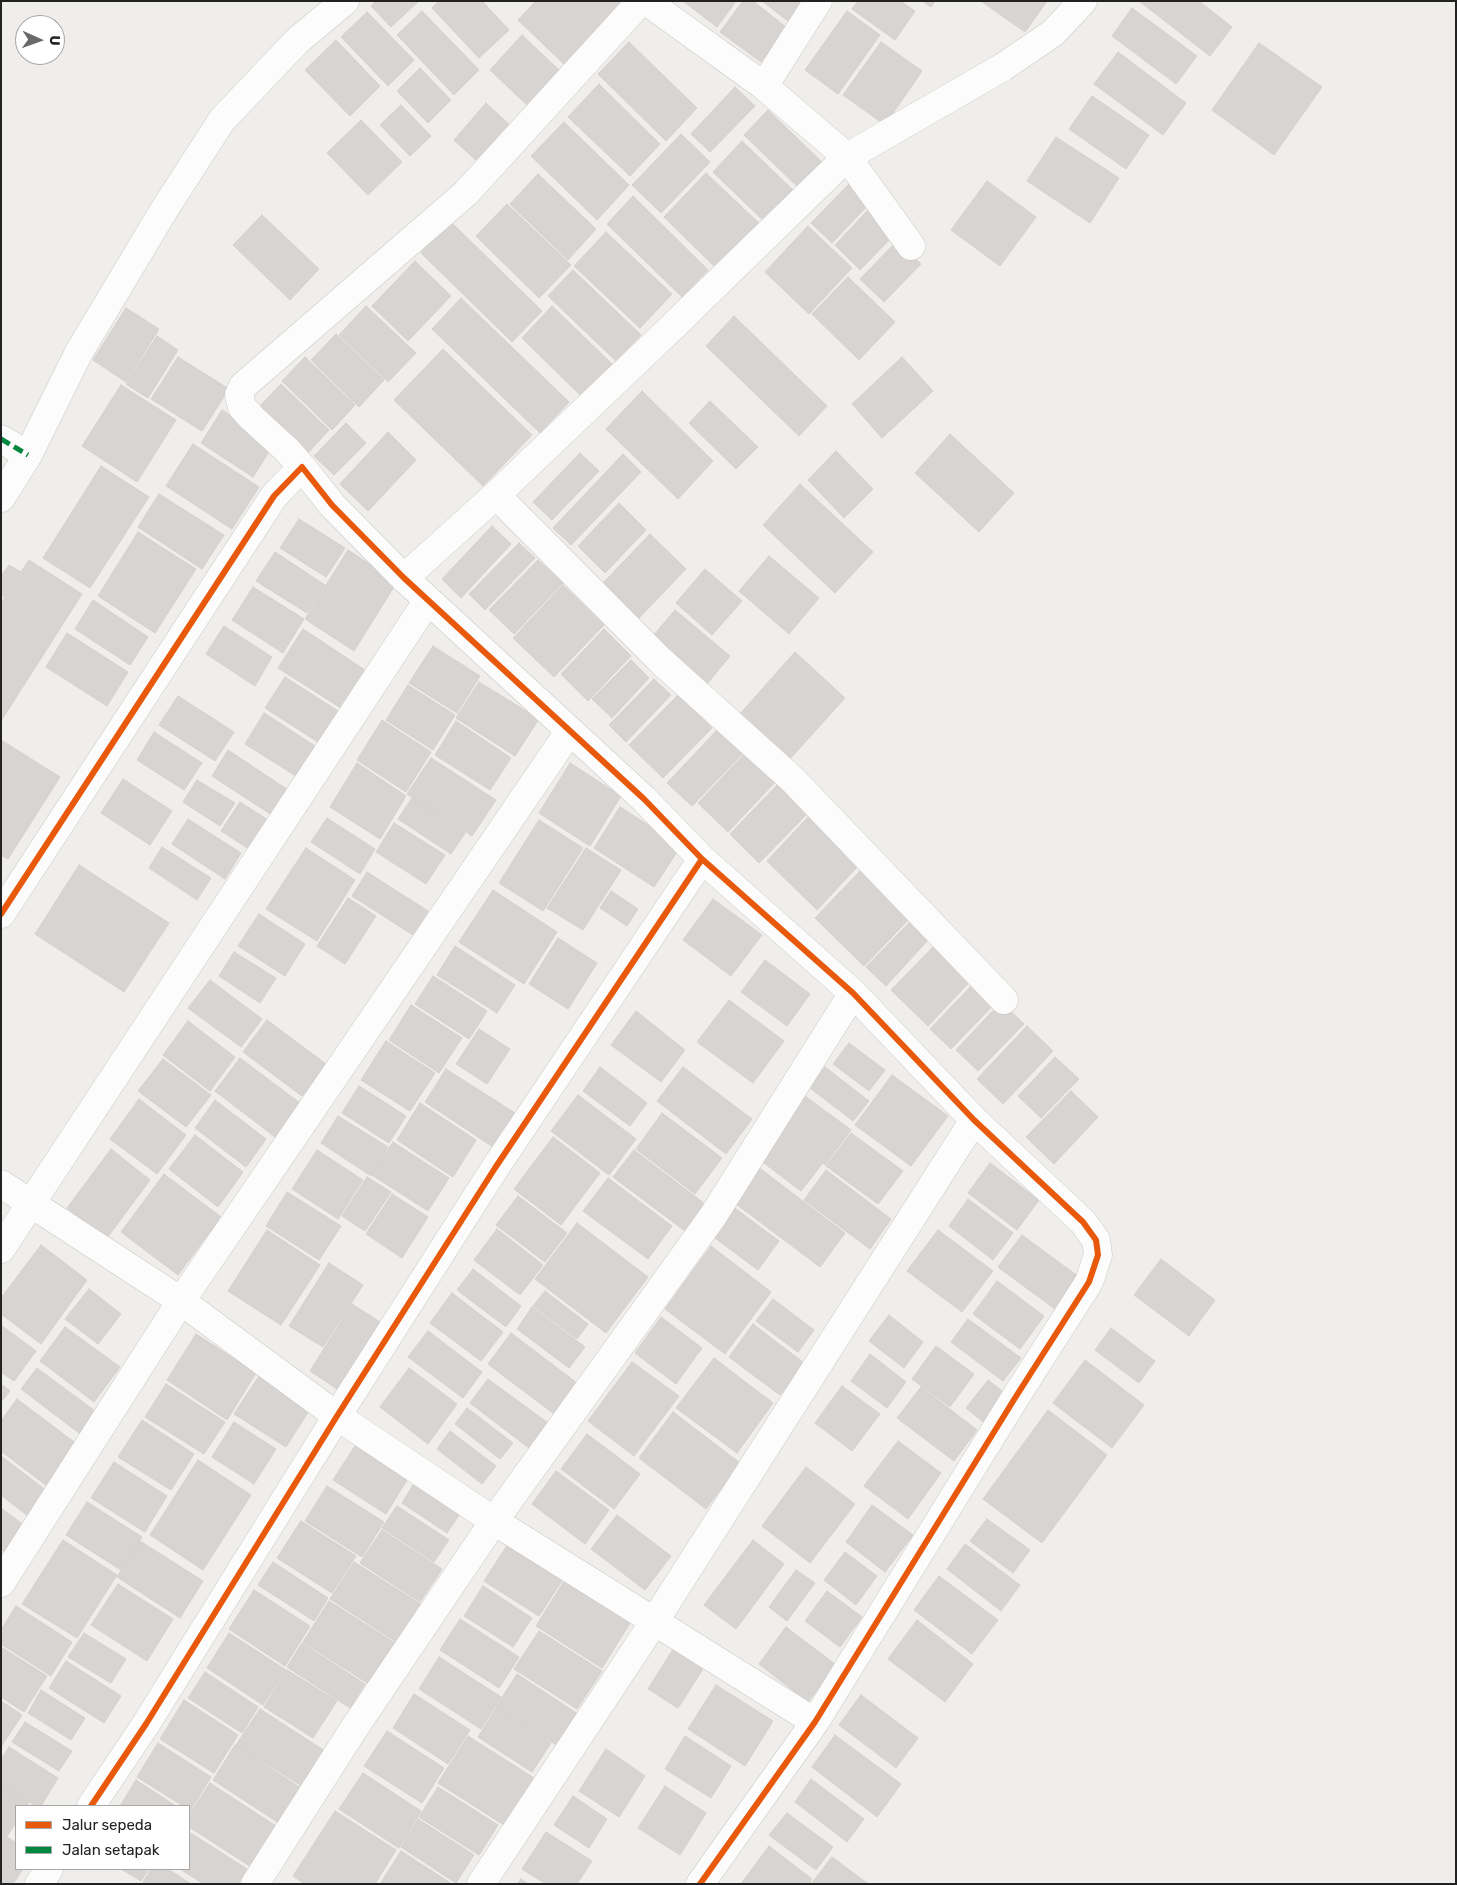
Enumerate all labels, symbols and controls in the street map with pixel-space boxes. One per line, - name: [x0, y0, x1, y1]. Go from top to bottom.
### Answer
- north arrow: [15, 15, 65, 65]
- text: U: [46, 35, 63, 46]
- legend: [15, 1805, 190, 1870]
- text: Jalur sepeda: [62, 1816, 152, 1834]
- text: Jalan setapak: [62, 1841, 160, 1859]

